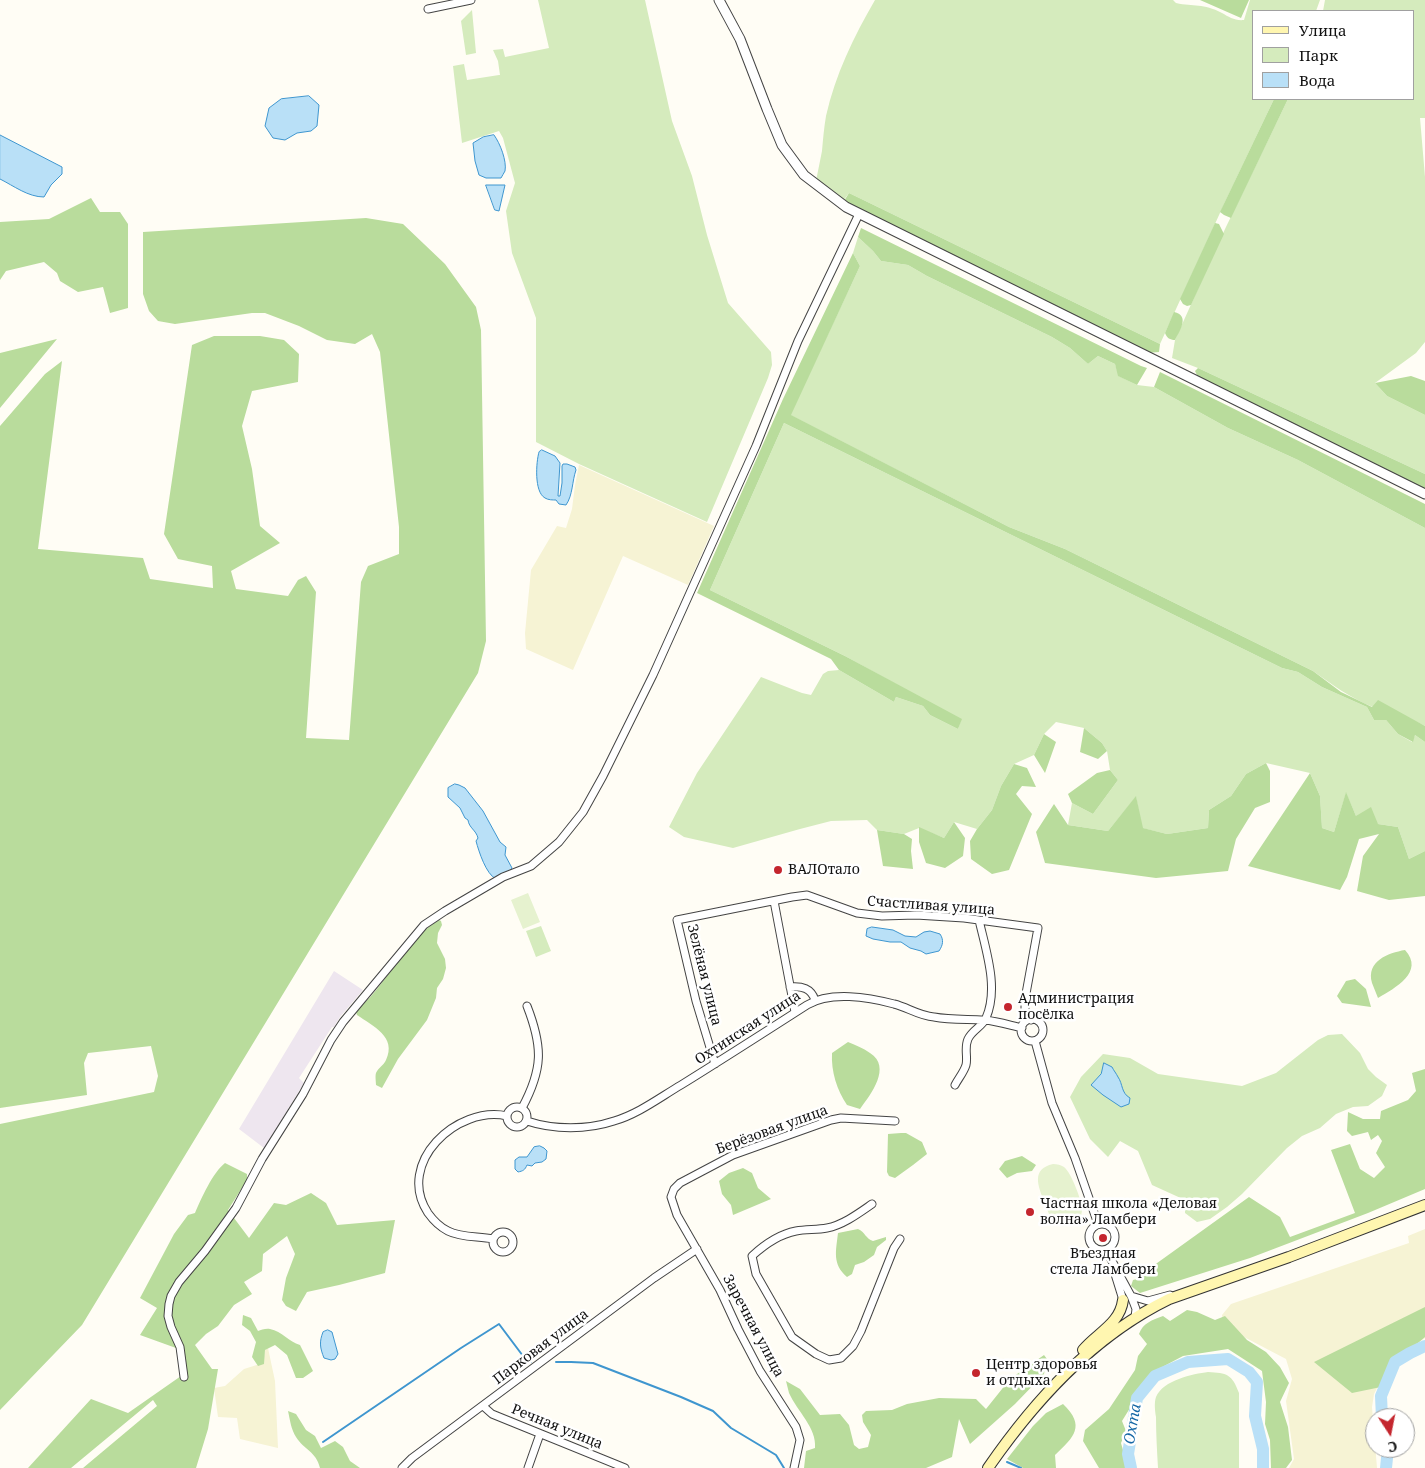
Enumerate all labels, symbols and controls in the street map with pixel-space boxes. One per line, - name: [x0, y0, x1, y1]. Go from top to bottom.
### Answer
- legend: [1252, 10, 1415, 100]
- text: Улица: [1299, 20, 1347, 40]
- text: Парк: [1299, 45, 1338, 65]
- text: Вода: [1299, 70, 1335, 90]
- place label: ВАЛОтало: [788, 862, 860, 878]
- marker: ВАЛОтало: [772, 864, 784, 876]
- street label: Счастливая улица: [866, 893, 996, 919]
- street label: Зелёная улица: [683, 922, 725, 1028]
- street label: Охтинская улица: [692, 988, 804, 1068]
- place label: Администрация посёлка: [1018, 991, 1134, 1024]
- marker: Администрация посёлка: [1002, 1001, 1014, 1013]
- street label: Берёзовая улица: [714, 1102, 830, 1158]
- place label: Частная школа «Деловая волна» Ламбери: [1040, 1196, 1217, 1228]
- marker: Частная школа «Деловая волна» Ламбери: [1024, 1206, 1036, 1218]
- marker: Въездная стела Ламбери: [1097, 1232, 1109, 1244]
- place label: Въездная стела Ламбери: [1050, 1246, 1156, 1278]
- street label: Заречная улица: [719, 1272, 787, 1380]
- street label: Парковая улица: [490, 1306, 592, 1388]
- place label: Центр здоровья и отдыха: [986, 1357, 1097, 1390]
- marker: Центр здоровья и отдыха: [970, 1367, 982, 1379]
- street label: Речная улица: [509, 1401, 605, 1453]
- water label: Охта: [1121, 1402, 1145, 1446]
- north arrow: [1365, 1408, 1415, 1458]
- text: С: [1386, 1437, 1399, 1457]

